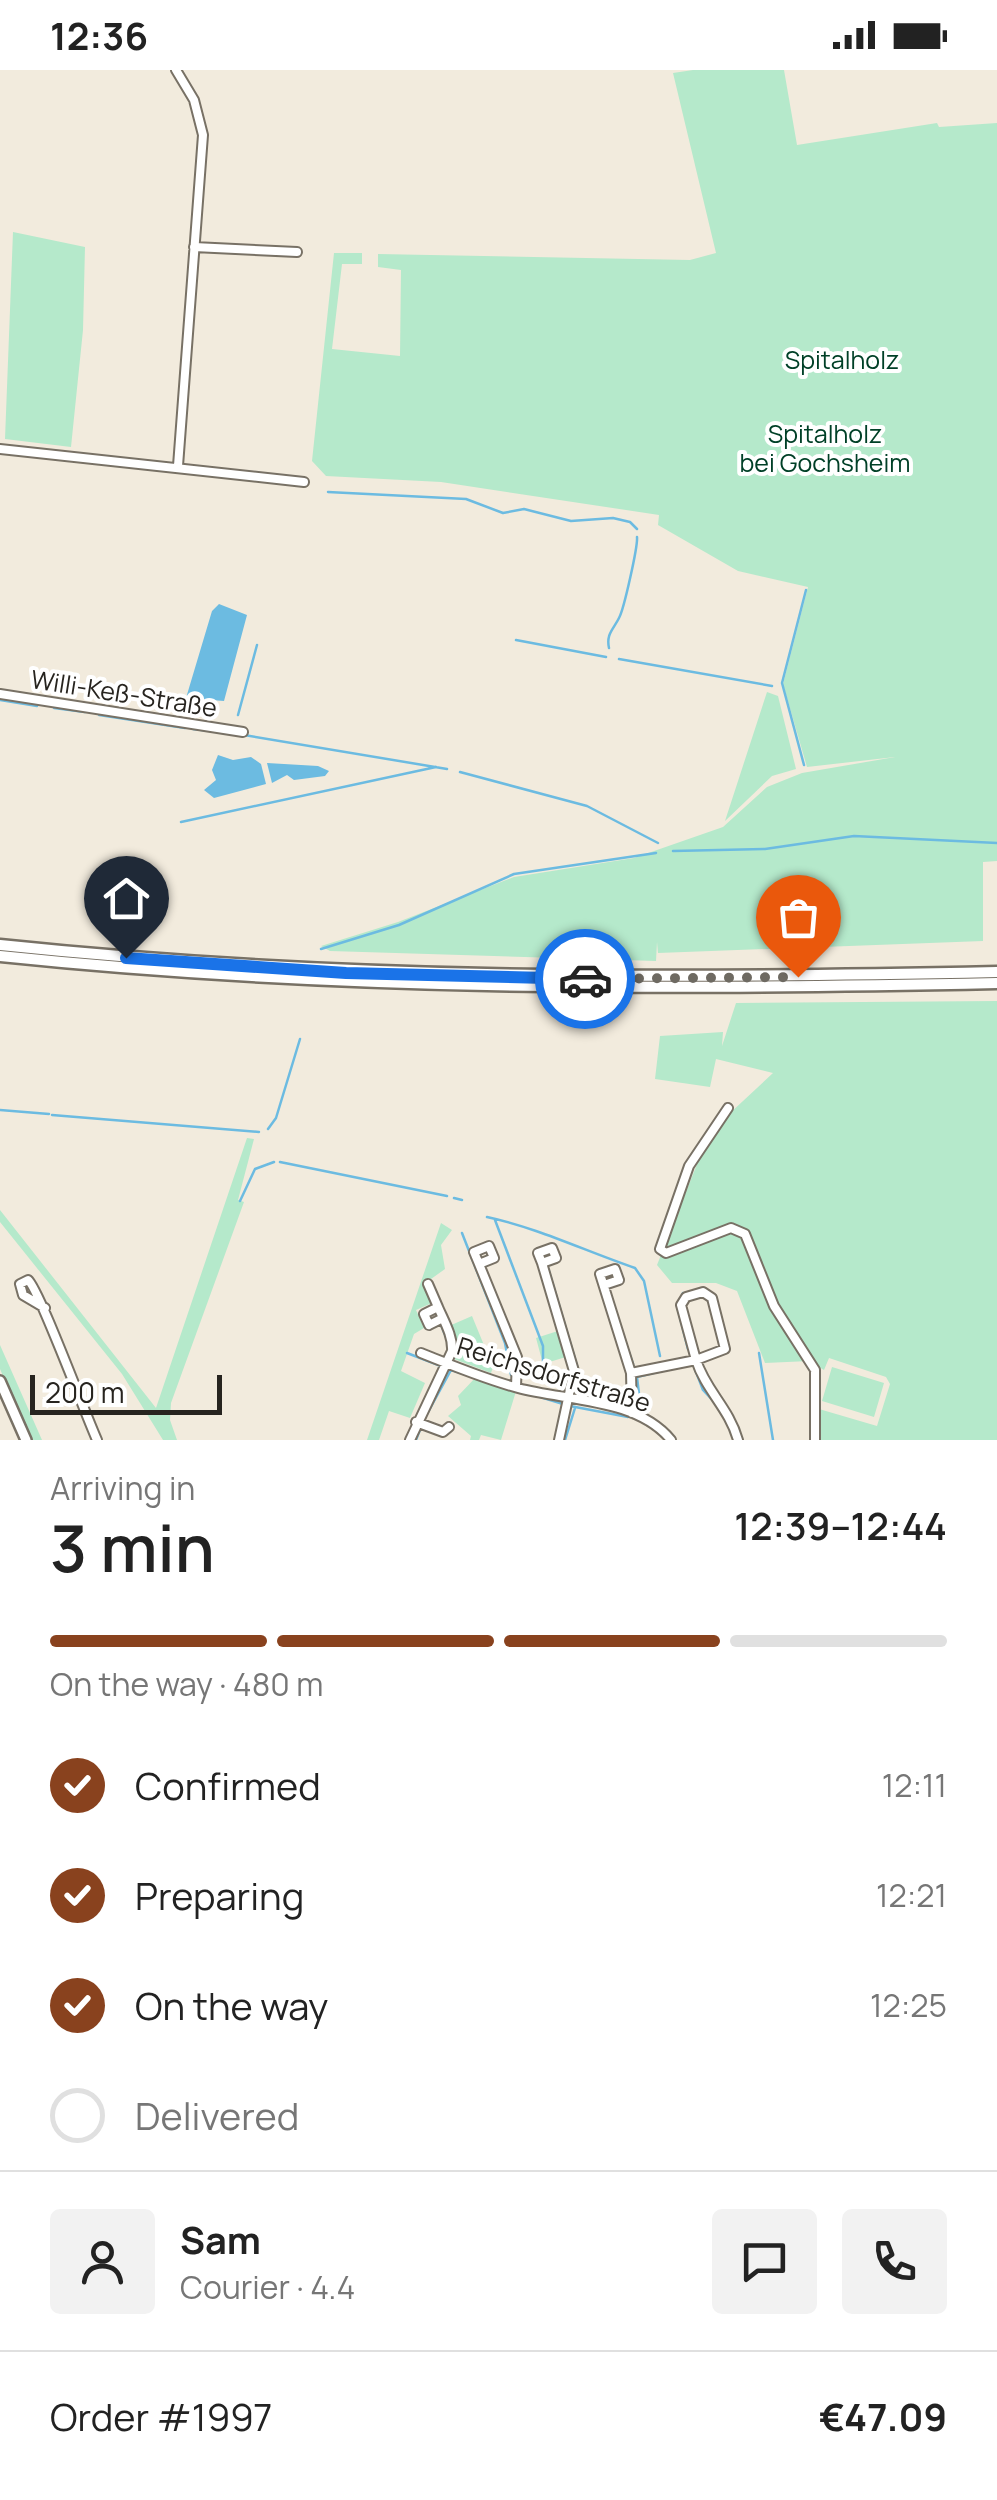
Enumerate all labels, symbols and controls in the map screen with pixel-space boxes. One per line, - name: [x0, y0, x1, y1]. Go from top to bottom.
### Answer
- text: 12:36: [50, 9, 148, 61]
- park label: Spitalholz: [785, 342, 899, 377]
- park label: Spitalholz bei Gochsheim: [740, 416, 910, 480]
- street label: Willi-Keß-Straße: [28, 661, 220, 725]
- pin: [84, 856, 169, 959]
- icon: home: [99, 871, 154, 926]
- pin: [756, 875, 841, 978]
- icon: bag: [771, 890, 826, 945]
- courier: [535, 929, 635, 1029]
- icon: car: [558, 952, 613, 1007]
- street label: Reichsdorfstraße: [453, 1328, 655, 1420]
- scale bar: [30, 1370, 222, 1414]
- text: 200 m: [45, 1373, 124, 1411]
- text: Arriving in: [50, 1466, 195, 1510]
- text: 12:39–12:44: [734, 1499, 947, 1551]
- text: 3 min: [50, 1503, 215, 1592]
- text: On the way · 480 m: [50, 1662, 323, 1706]
- icon: check: [50, 1758, 105, 1813]
- text: Confirmed: [135, 1759, 321, 1811]
- text: 12:11: [882, 1763, 947, 1807]
- icon: check: [50, 1868, 105, 1923]
- text: Preparing: [135, 1869, 304, 1921]
- text: 12:21: [876, 1873, 947, 1917]
- icon: check: [50, 1978, 105, 2033]
- text: On the way: [135, 1979, 328, 2031]
- text: 12:25: [870, 1983, 947, 2027]
- text: Delivered: [135, 2089, 299, 2141]
- button: person: [50, 2209, 155, 2314]
- button: chat: [712, 2209, 817, 2314]
- button: phone: [842, 2209, 947, 2314]
- text: Sam: [180, 2213, 261, 2265]
- text: Courier · 4.4: [180, 2265, 355, 2309]
- text: Order #1997: [50, 2390, 272, 2442]
- text: €47.09: [819, 2390, 947, 2442]

